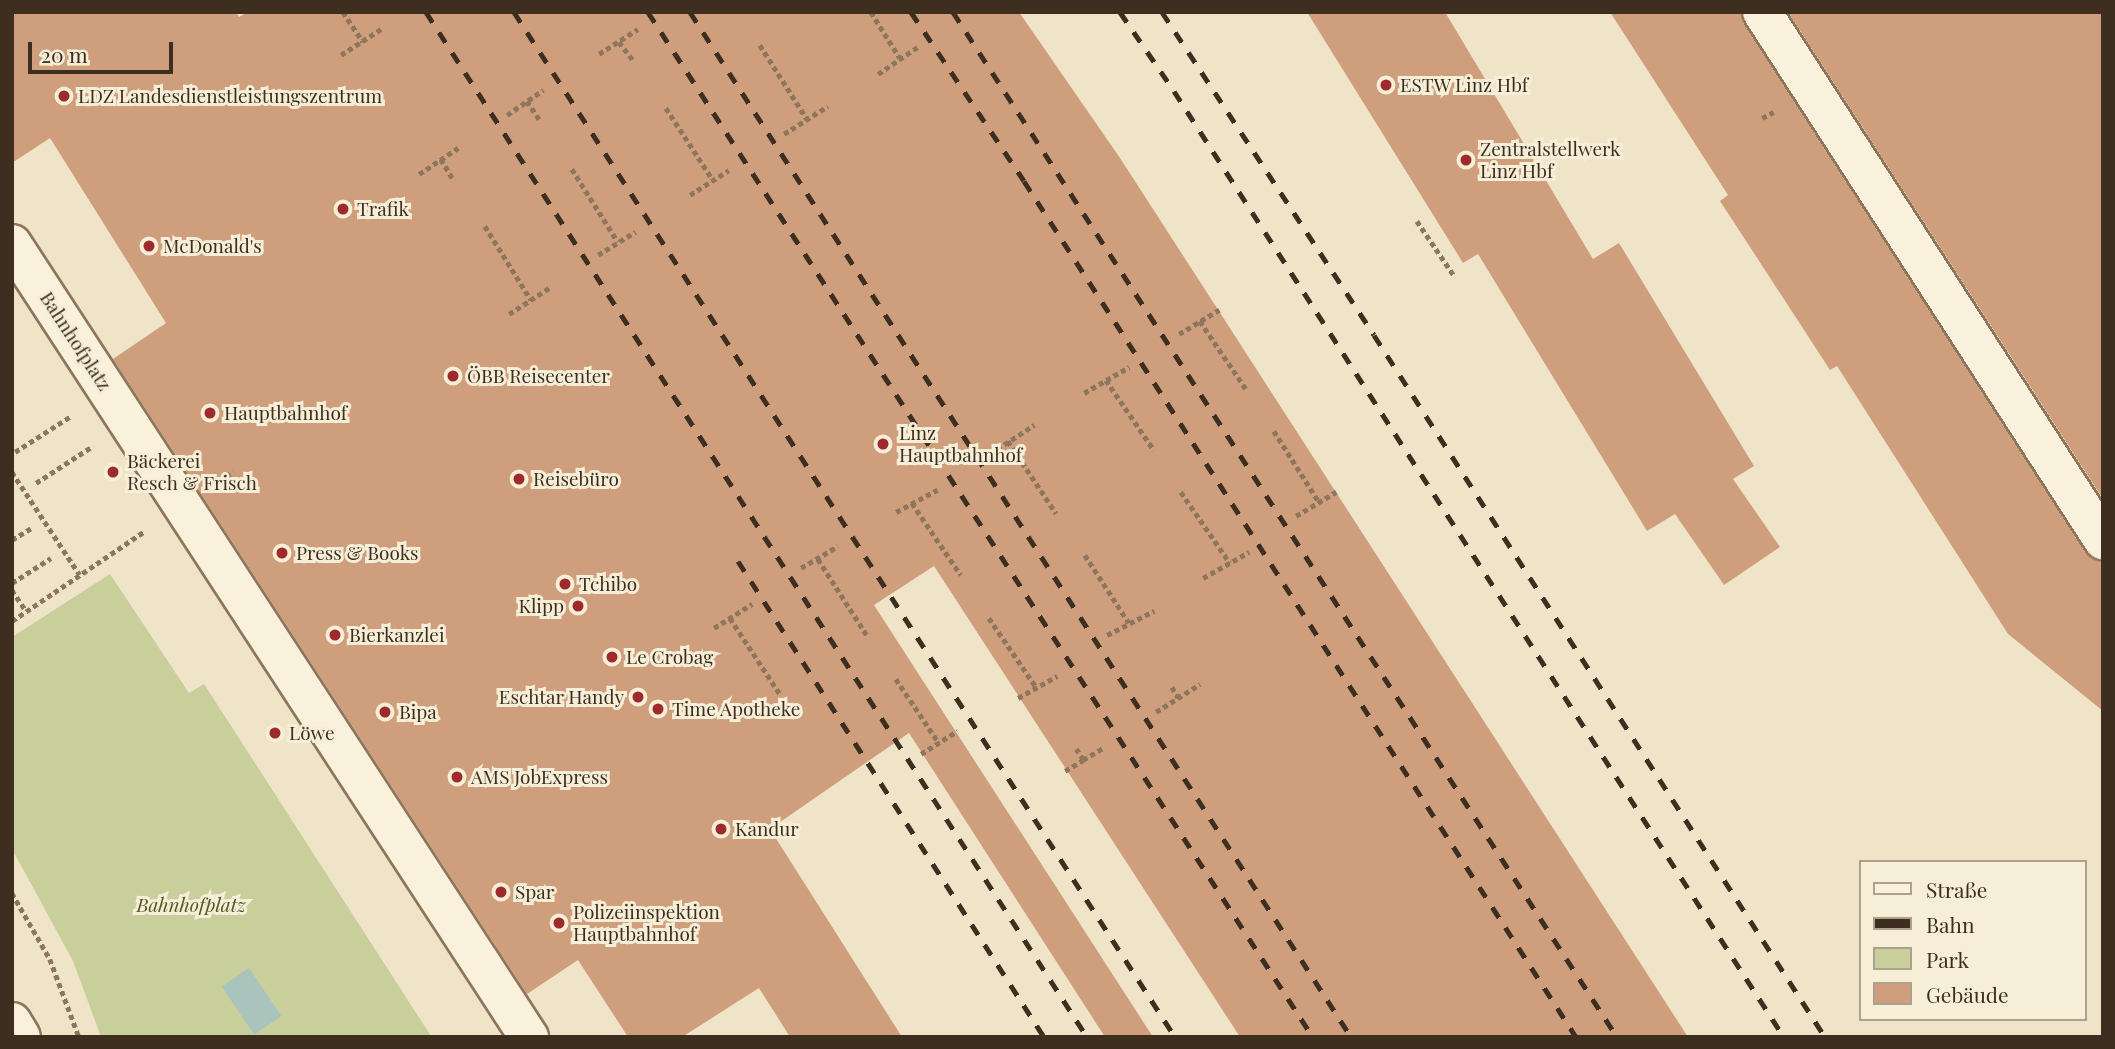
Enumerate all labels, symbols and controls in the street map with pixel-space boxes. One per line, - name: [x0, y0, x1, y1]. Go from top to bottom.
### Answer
- scale bar: [32, 28, 177, 72]
- text: 20 m: [41, 40, 88, 68]
- place label: ESTW Linz Hbf: [1400, 74, 1529, 96]
- marker: ESTW Linz Hbf: [1378, 77, 1394, 93]
- place label: LDZ Landesdienstleistungszentrum: [78, 85, 382, 107]
- marker: LDZ Landesdienstleistungszentrum: [56, 88, 72, 104]
- place label: Zentralstellwerk Linz Hbf: [1480, 138, 1621, 182]
- marker: Zentralstellwerk Linz Hbf: [1458, 152, 1474, 168]
- place label: Trafik: [357, 198, 409, 220]
- marker: Trafik: [335, 201, 351, 217]
- place label: McDonald's: [163, 235, 262, 257]
- marker: McDonald's: [141, 238, 157, 254]
- street label: Bahnhofplatz: [36, 287, 116, 395]
- place label: ÖBB Reisecenter: [467, 365, 610, 387]
- marker: ÖBB Reisecenter: [445, 368, 461, 384]
- place label: Hauptbahnhof: [224, 402, 347, 424]
- marker: Hauptbahnhof: [202, 405, 218, 421]
- place label: Linz Hauptbahnhof: [899, 422, 1022, 466]
- marker: Linz Hauptbahnhof: [873, 434, 893, 454]
- place label: Bäckerei Resch & Frisch: [127, 450, 257, 494]
- marker: Bäckerei Resch & Frisch: [105, 464, 121, 480]
- place label: Reisebüro: [533, 468, 619, 490]
- marker: Reisebüro: [511, 471, 527, 487]
- place label: Press & Books: [296, 542, 419, 564]
- marker: Press & Books: [274, 545, 290, 561]
- place label: Tchibo: [579, 573, 637, 595]
- marker: Tchibo: [557, 576, 573, 592]
- place label: Klipp: [518, 595, 564, 617]
- marker: Klipp: [570, 598, 586, 614]
- place label: Bierkanzlei: [349, 624, 445, 646]
- marker: Bierkanzlei: [327, 627, 343, 643]
- place label: Le Crobag: [626, 646, 713, 668]
- marker: Le Crobag: [604, 649, 620, 665]
- place label: Eschtar Handy: [498, 686, 624, 708]
- marker: Eschtar Handy: [630, 689, 646, 705]
- place label: Time Apotheke: [672, 698, 801, 720]
- place label: Bipa: [399, 701, 437, 723]
- marker: Time Apotheke: [650, 701, 666, 717]
- marker: Bipa: [377, 704, 393, 720]
- place label: Löwe: [289, 722, 335, 744]
- marker: Löwe: [267, 725, 283, 741]
- place label: AMS JobExpress: [471, 766, 608, 788]
- marker: AMS JobExpress: [449, 769, 465, 785]
- place label: Kandur: [735, 818, 799, 840]
- marker: Kandur: [713, 821, 729, 837]
- legend: [1860, 860, 2087, 1021]
- text: Straße: [1926, 875, 1987, 903]
- place label: Spar: [515, 881, 554, 903]
- marker: Spar: [493, 884, 509, 900]
- park label: Bahnhofplatz: [136, 894, 246, 916]
- place label: Polizeiinspektion Hauptbahnhof: [573, 901, 720, 945]
- text: Bahn: [1926, 910, 1974, 938]
- marker: Polizeiinspektion Hauptbahnhof: [551, 915, 567, 931]
- text: Park: [1926, 945, 1969, 973]
- text: Gebäude: [1926, 980, 2009, 1008]

